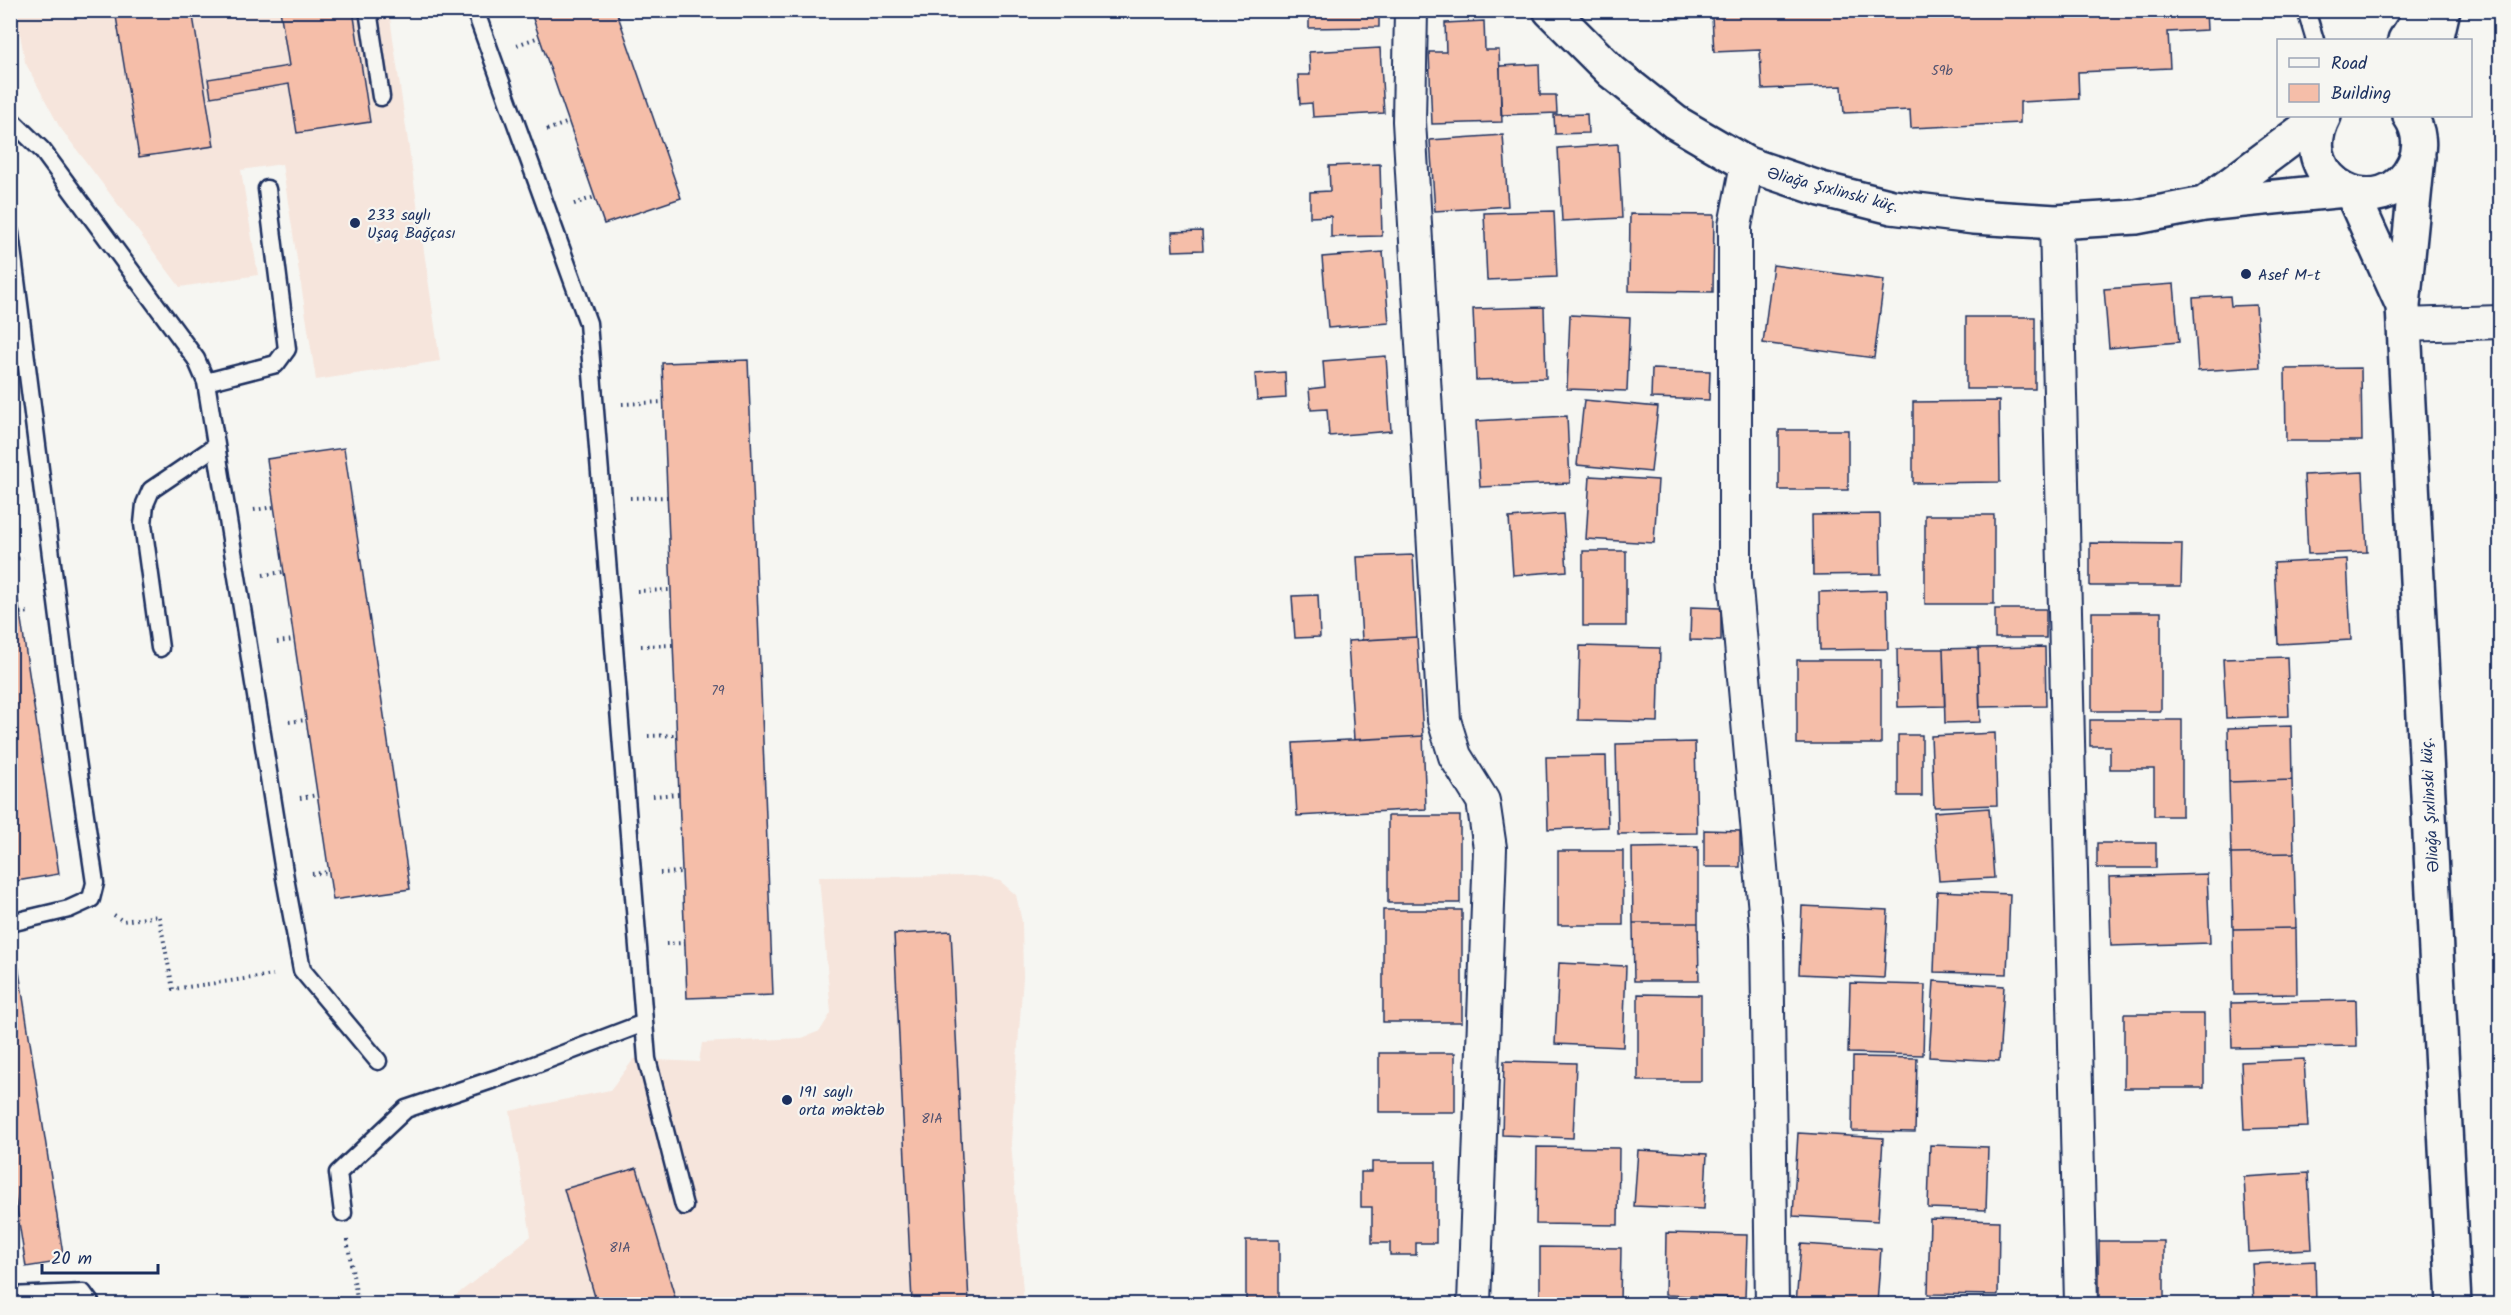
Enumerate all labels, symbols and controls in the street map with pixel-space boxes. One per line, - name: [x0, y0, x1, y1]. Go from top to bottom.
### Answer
- legend: [2277, 39, 2472, 117]
- text: Road: [2331, 50, 2368, 79]
- house number: 59b: [1931, 60, 1953, 82]
- text: Building: [2331, 80, 2391, 109]
- street label: Əliağa Şıxlinski küç.: [1764, 161, 1901, 220]
- place label: 233 saylı Uşaq Bağçası: [367, 203, 456, 246]
- marker: 233 saylı Uşaq Bağçası: [348, 216, 362, 230]
- place label: Asef M-t: [2258, 263, 2321, 288]
- marker: Asef M-t: [2239, 267, 2253, 281]
- house number: 79: [711, 680, 725, 702]
- street label: Əliağa Şıxlinski küç.: [2414, 737, 2447, 873]
- place label: 191 saylı orta məktəb: [799, 1080, 885, 1123]
- marker: 191 saylı orta məktəb: [780, 1093, 794, 1107]
- house number: 81A: [921, 1108, 943, 1130]
- scale bar: [42, 1237, 158, 1275]
- house number: 81A: [609, 1237, 631, 1259]
- text: 20 m: [51, 1245, 92, 1274]

